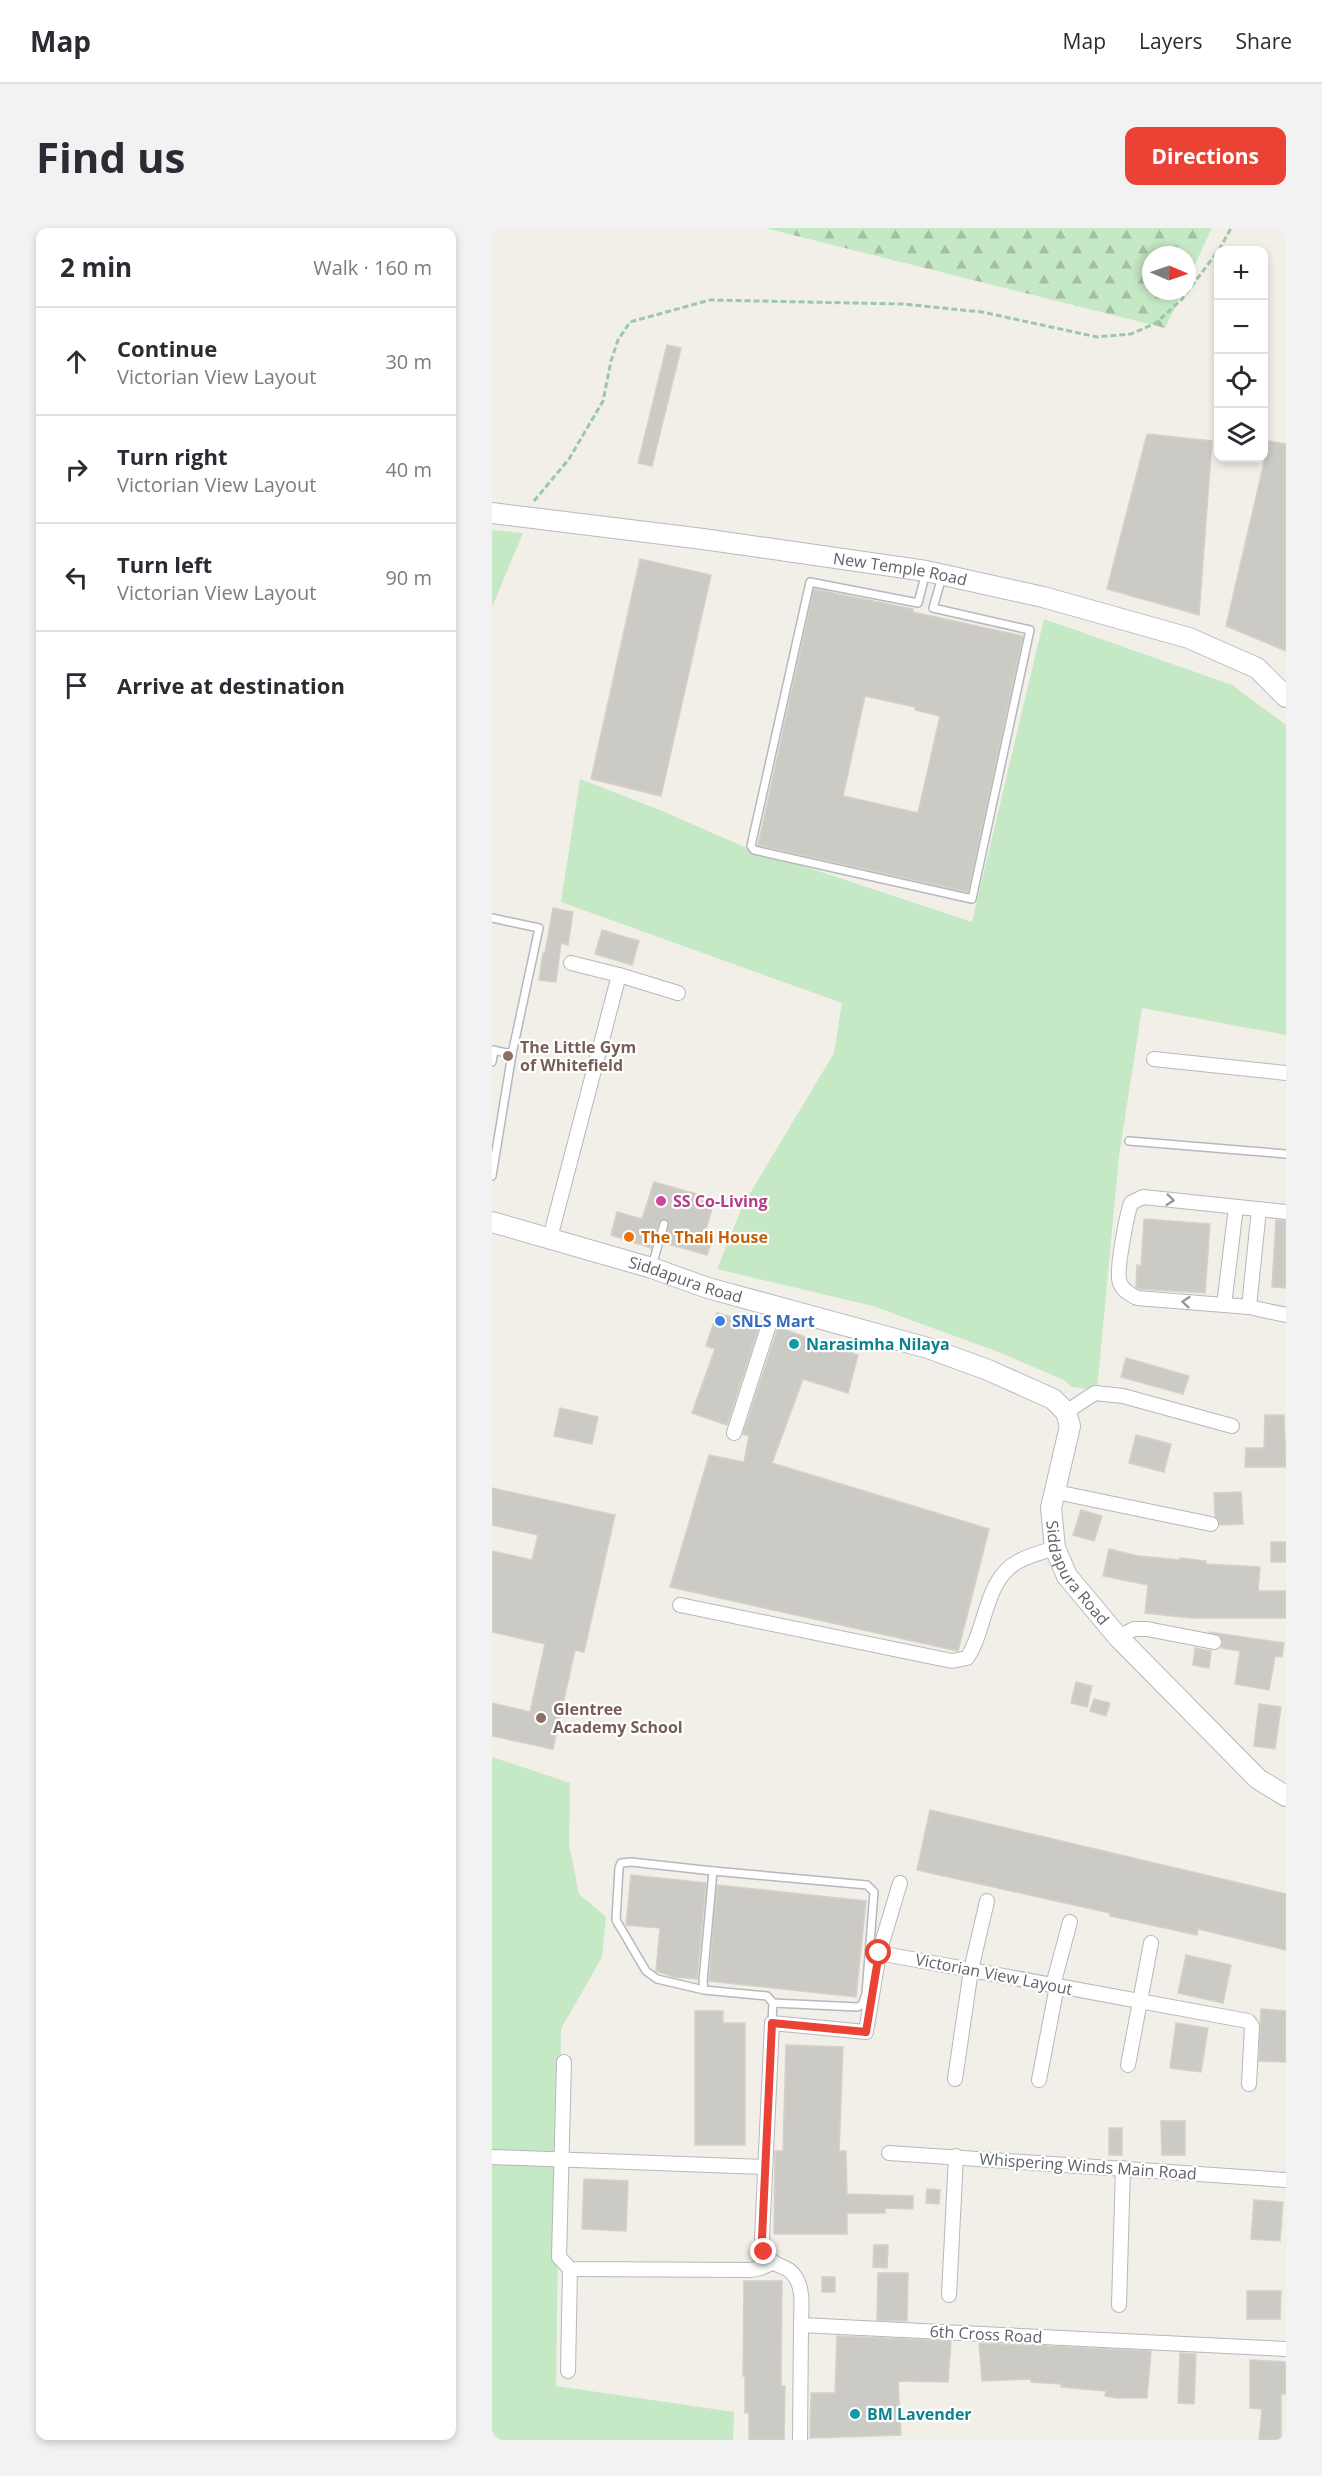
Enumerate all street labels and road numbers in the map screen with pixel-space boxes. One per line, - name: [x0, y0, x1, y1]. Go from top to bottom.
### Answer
- street label: New Temple Road: [832, 547, 969, 591]
- street label: Siddapura Road: [626, 1251, 745, 1308]
- street label: Siddapura Road: [1041, 1519, 1114, 1629]
- street label: Victorian View Layout: [914, 1948, 1075, 2000]
- street label: Whispering Winds Main Road: [979, 2147, 1197, 2185]
- street label: 6th Cross Road: [929, 2320, 1043, 2348]

